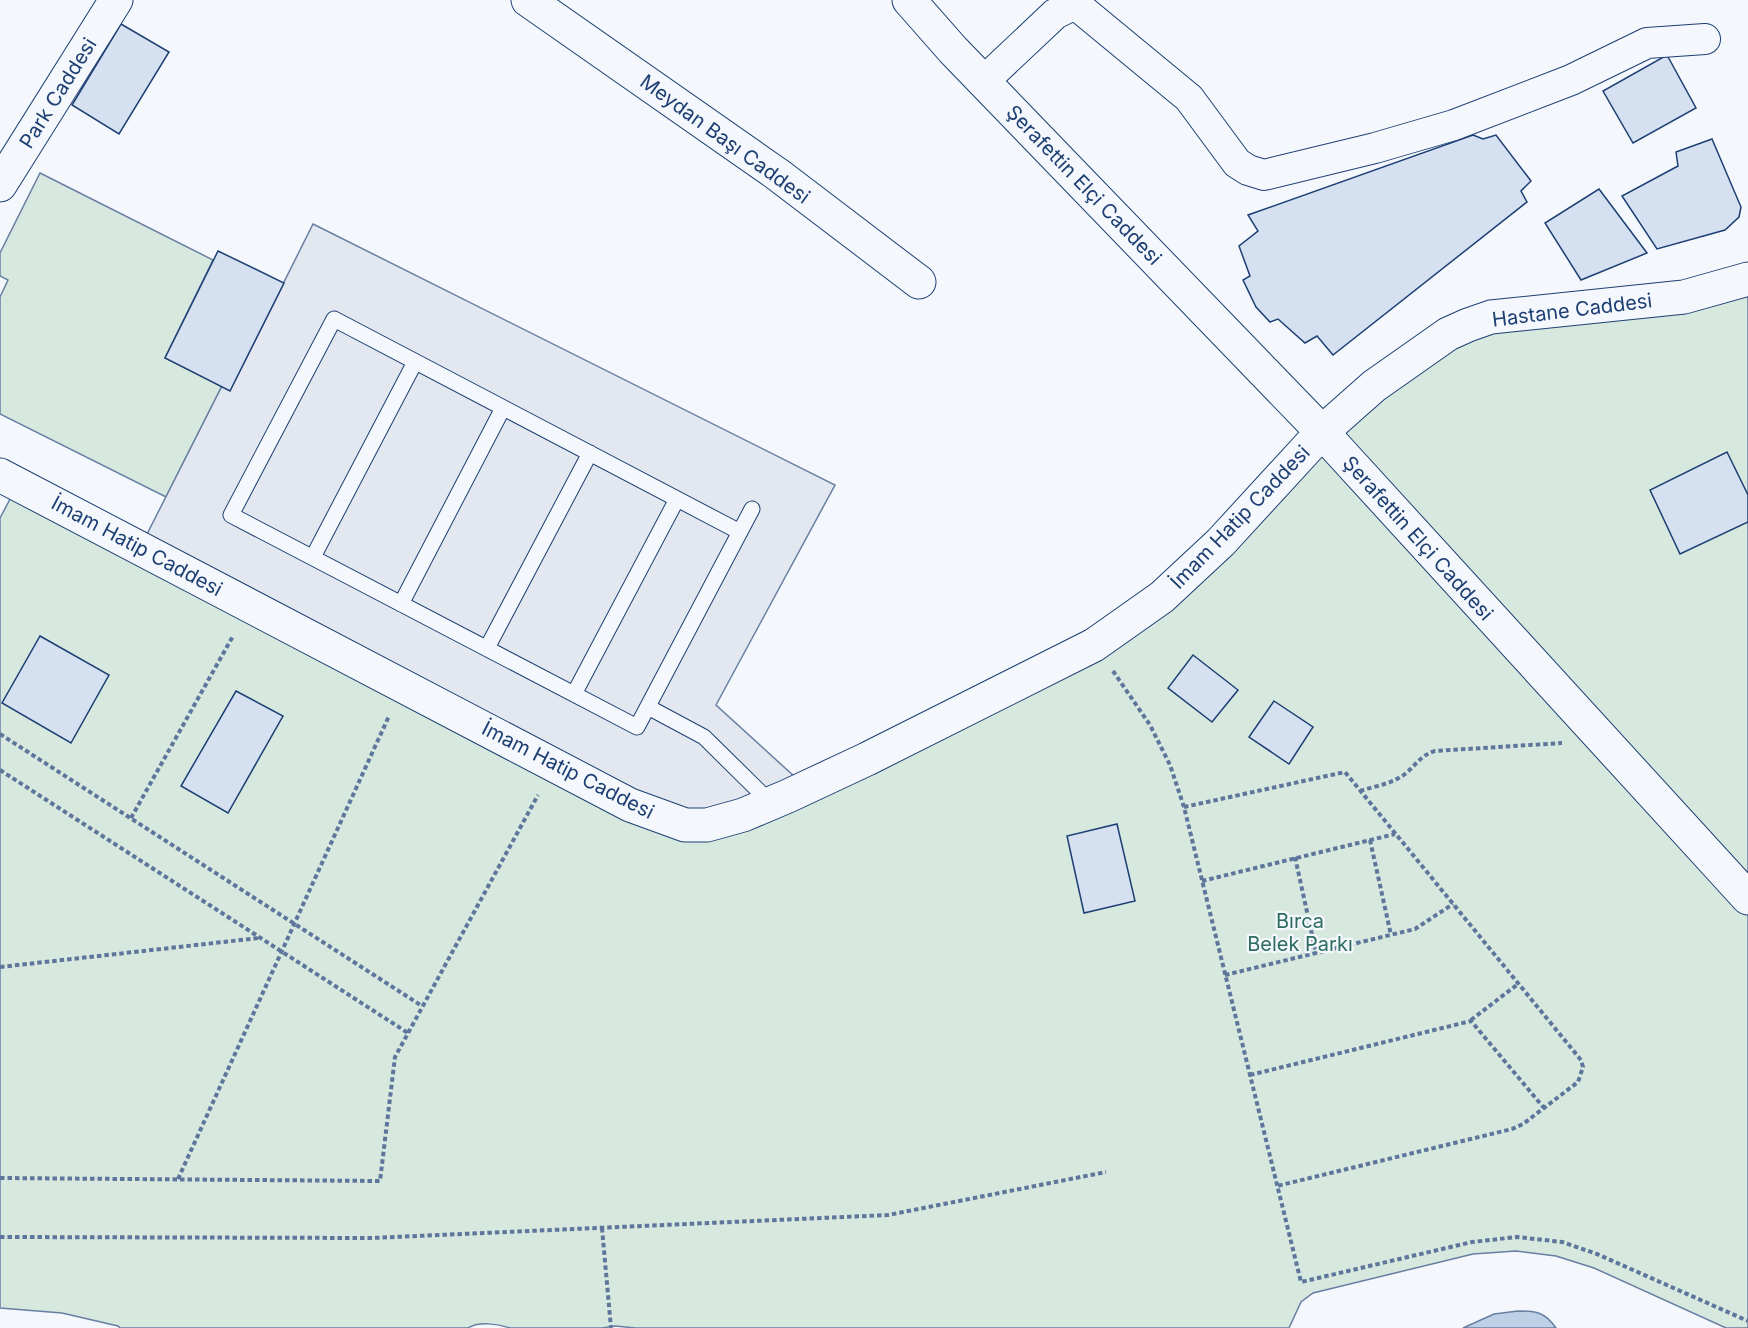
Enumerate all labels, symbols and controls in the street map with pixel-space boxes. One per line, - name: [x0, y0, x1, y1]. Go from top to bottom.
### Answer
- street label: Park Caddesi: [14, 33, 102, 153]
- street label: Meydan Başı Caddesi: [635, 69, 815, 209]
- street label: Şerafettin Elçi Caddesi: [1001, 100, 1167, 270]
- street label: Hastane Caddesi: [1491, 288, 1653, 332]
- street label: İmam Hatip Caddesi: [1165, 440, 1315, 594]
- street label: Şerafettin Elçi Caddesi: [1338, 451, 1498, 625]
- street label: İmam Hatip Caddesi: [47, 490, 227, 601]
- street label: İmam Hatip Caddesi: [478, 715, 659, 824]
- park label: Bırca Belek Parkı: [1247, 909, 1353, 956]

